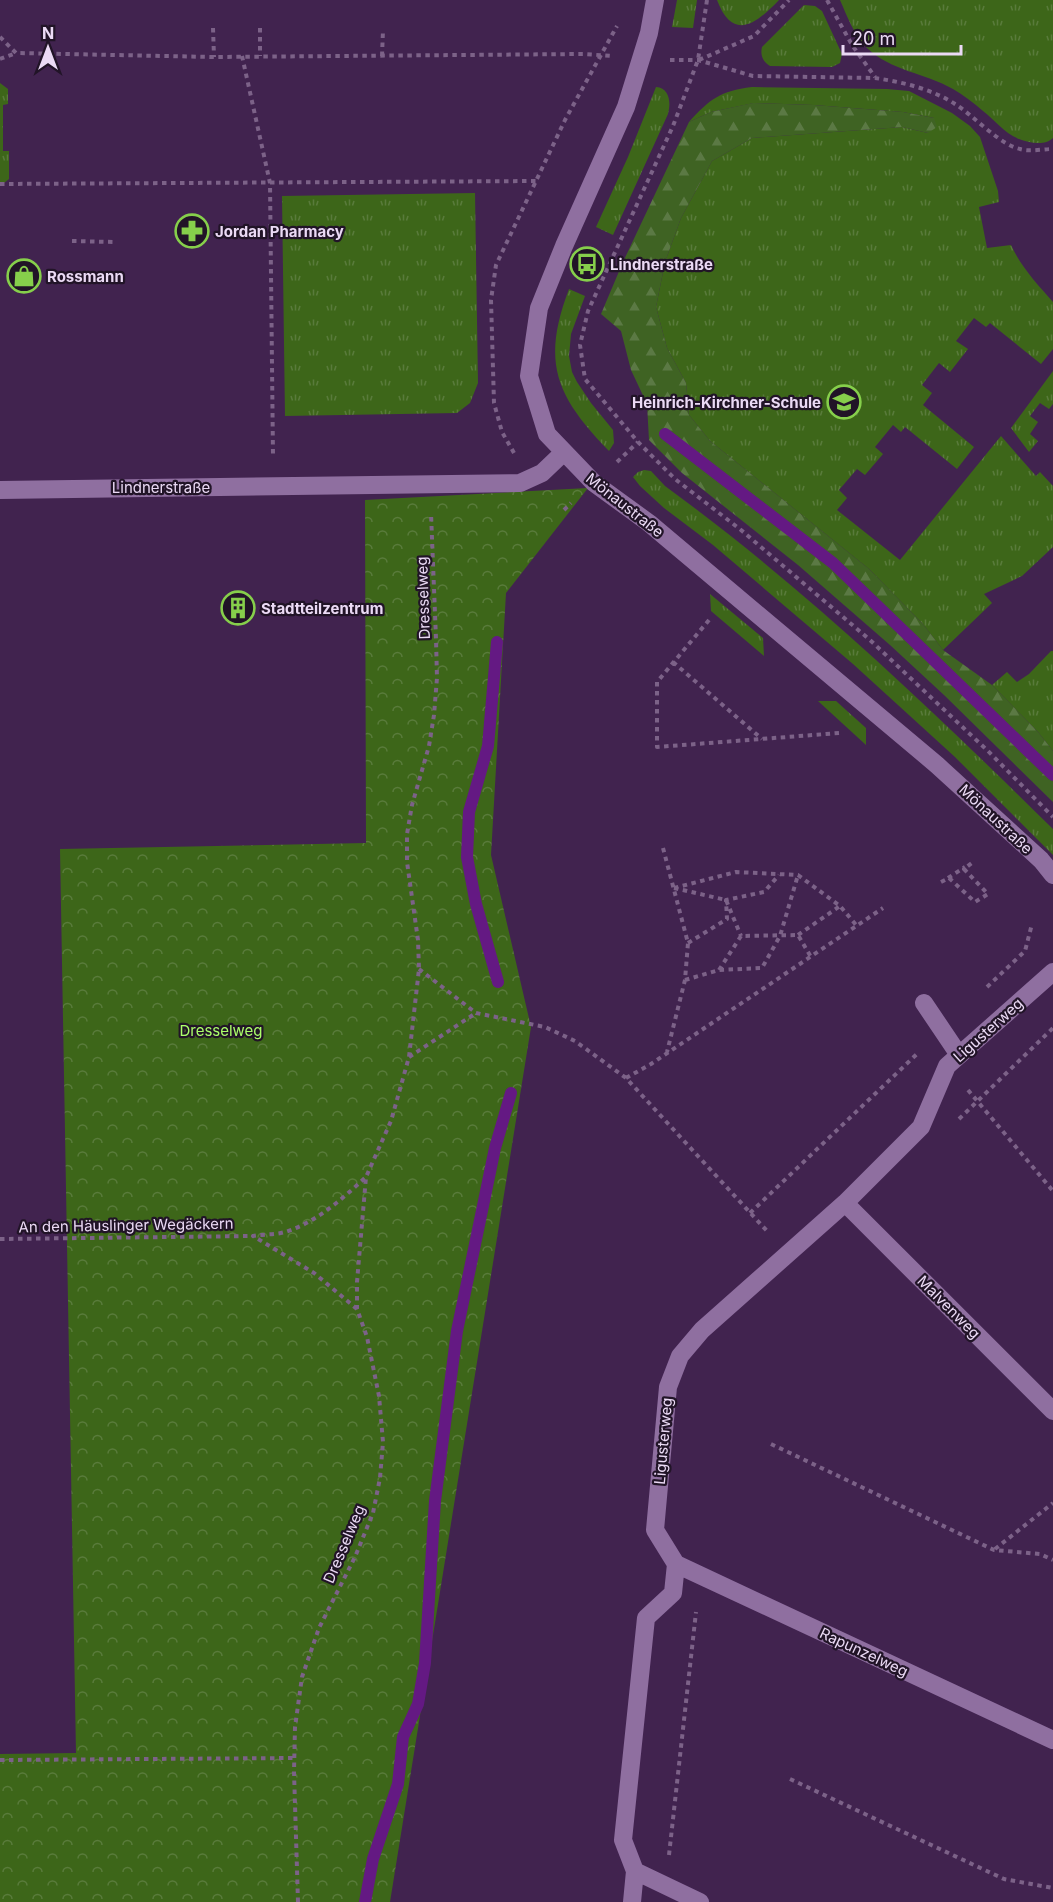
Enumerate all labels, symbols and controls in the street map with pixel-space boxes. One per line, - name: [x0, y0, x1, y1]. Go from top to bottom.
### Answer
- north arrow: [18, 18, 78, 78]
- scale bar: [843, 18, 962, 56]
- text: N: [42, 23, 54, 43]
- text: 20 m: [852, 28, 895, 49]
- pharmacy icon: Jordan Pharmacy: [174, 213, 210, 249]
- place label: Jordan Pharmacy: [215, 222, 344, 241]
- bus stop icon: Lindnerstraße: [569, 246, 605, 282]
- place label: Lindnerstraße: [610, 255, 713, 274]
- shop icon: Rossmann: [6, 258, 42, 294]
- place label: Rossmann: [47, 267, 124, 286]
- school or university icon: Heinrich-Kirchner-Schule: [826, 384, 862, 420]
- place label: Heinrich-Kirchner-Schule: [632, 393, 821, 412]
- street label: Mönaustraße: [582, 469, 668, 541]
- street label: Lindnerstraße: [112, 478, 210, 497]
- street label: Dresselweg: [412, 556, 434, 640]
- building icon: Stadtteilzentrum: [220, 590, 256, 626]
- place label: Stadtteilzentrum: [261, 599, 383, 618]
- street label: Mönaustraße: [955, 780, 1037, 858]
- street label: Ligusterweg: [949, 994, 1027, 1066]
- park label: Dresselweg: [179, 1021, 263, 1040]
- street label: An den Häuslinger Wegäckern: [18, 1214, 234, 1236]
- street label: Malvenweg: [914, 1272, 984, 1342]
- street label: Ligusterweg: [650, 1397, 676, 1485]
- street label: Dresselweg: [319, 1502, 369, 1586]
- street label: Rapunzelweg: [817, 1623, 911, 1681]

